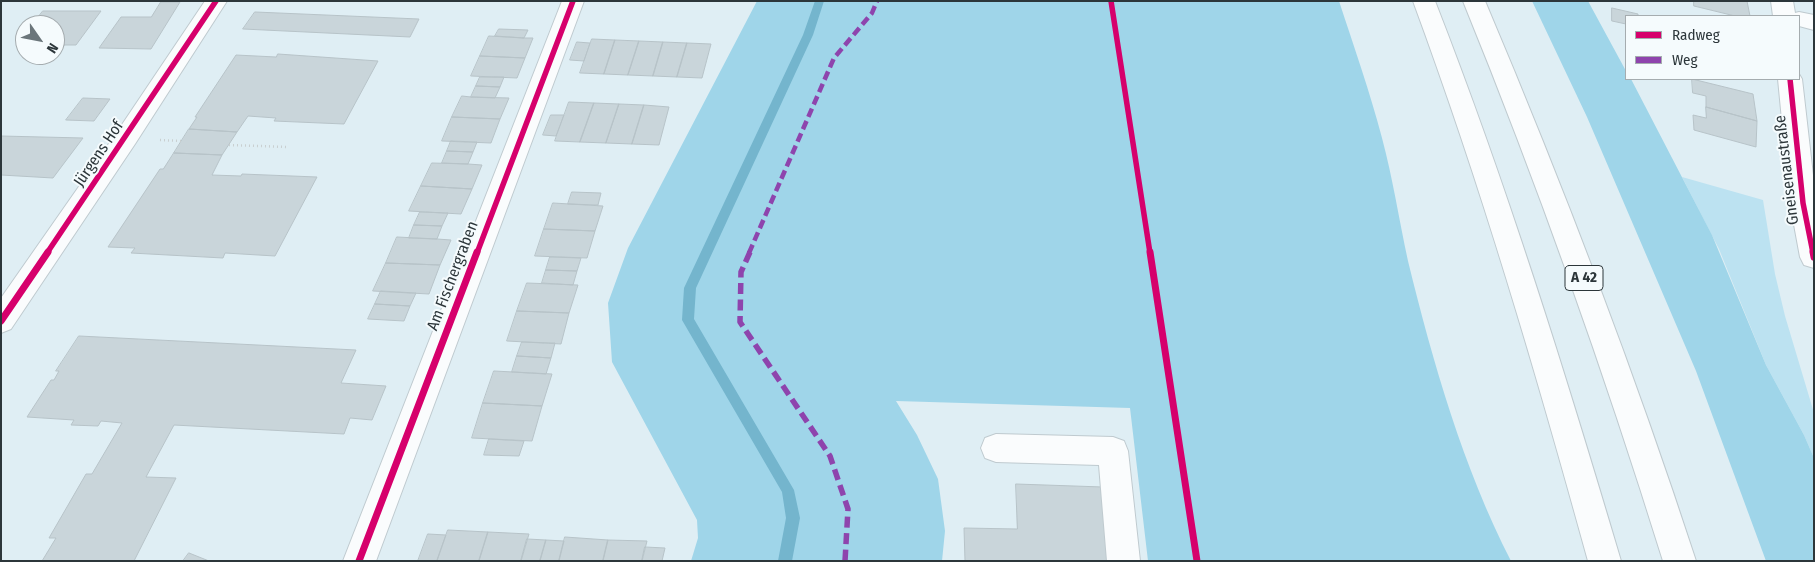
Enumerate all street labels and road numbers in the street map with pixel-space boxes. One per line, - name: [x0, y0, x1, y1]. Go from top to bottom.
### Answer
- street label: Gneisenaustraße: [1771, 114, 1803, 226]
- street label: Jürgens Hof: [70, 117, 128, 191]
- street label: Am Fischergraben: [423, 219, 483, 333]
- road number: A 42: [1565, 266, 1603, 290]

